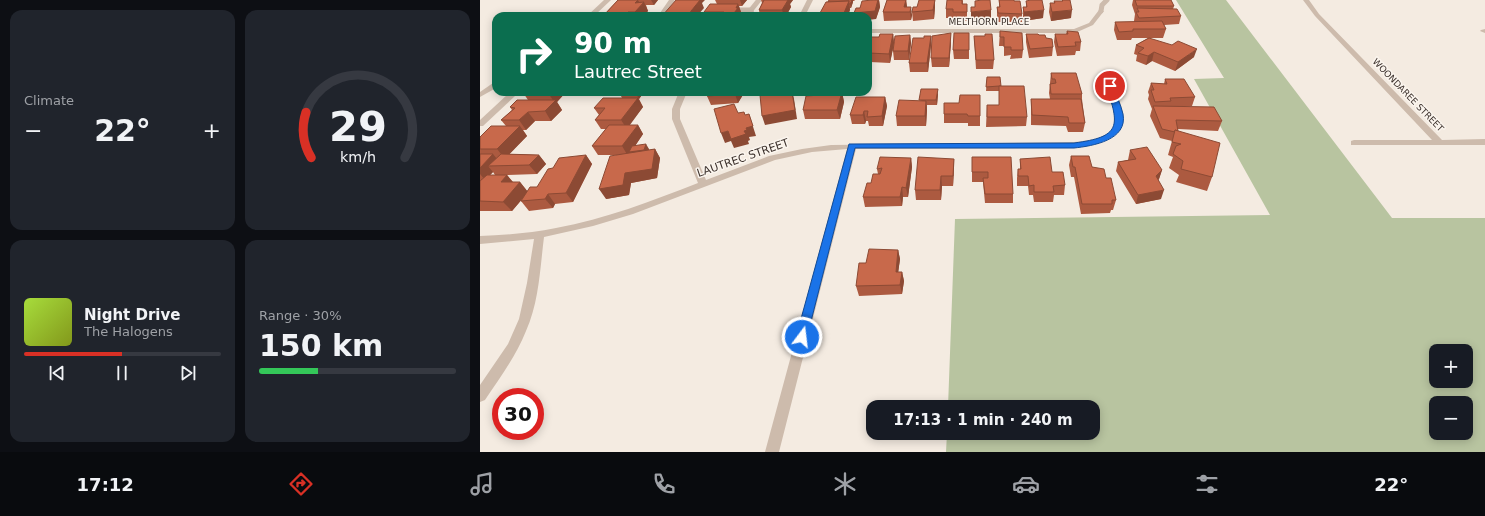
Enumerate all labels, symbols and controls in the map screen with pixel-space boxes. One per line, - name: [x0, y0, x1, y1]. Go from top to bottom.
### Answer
- street label: MELTHORN PLACE: [948, 17, 1030, 27]
- text: 90 m: [574, 27, 652, 60]
- icon: right: [508, 28, 560, 80]
- street label: WOONDAREE STREET: [1371, 56, 1446, 134]
- text: Lautrec Street: [574, 61, 702, 82]
- pin: [1093, 69, 1127, 103]
- icon: arrive: [1099, 75, 1121, 97]
- text: Climate: [24, 93, 74, 108]
- text: 29: [329, 102, 386, 151]
- text: 22°: [94, 113, 151, 148]
- text: −: [24, 118, 42, 143]
- text: +: [203, 118, 221, 143]
- street label: LAUTREC STREET: [695, 136, 791, 180]
- text: km/h: [339, 149, 376, 165]
- text: Night Drive: [84, 306, 180, 324]
- text: Range · 30%: [259, 308, 342, 323]
- position arrow: [781, 316, 823, 358]
- text: The Halogens: [84, 324, 173, 339]
- text: 150 km: [259, 328, 383, 363]
- map controls: [1429, 344, 1473, 440]
- button: +: [1429, 344, 1473, 388]
- icon: previous: [46, 362, 68, 384]
- icon: pause: [111, 362, 133, 384]
- icon: next: [177, 362, 199, 384]
- speed limit sign: 30: [492, 388, 544, 440]
- button: −: [1429, 396, 1473, 440]
- text: 17:13 · 1 min · 240 m: [893, 411, 1073, 429]
- icon: directions: [287, 470, 315, 498]
- icon: music: [468, 470, 496, 498]
- icon: phone: [650, 470, 678, 498]
- icon: climate: [831, 470, 859, 498]
- icon: car: [1012, 470, 1040, 498]
- icon: filters: [1193, 470, 1221, 498]
- text: 17:12: [77, 474, 134, 495]
- text: 22°: [1374, 474, 1408, 495]

